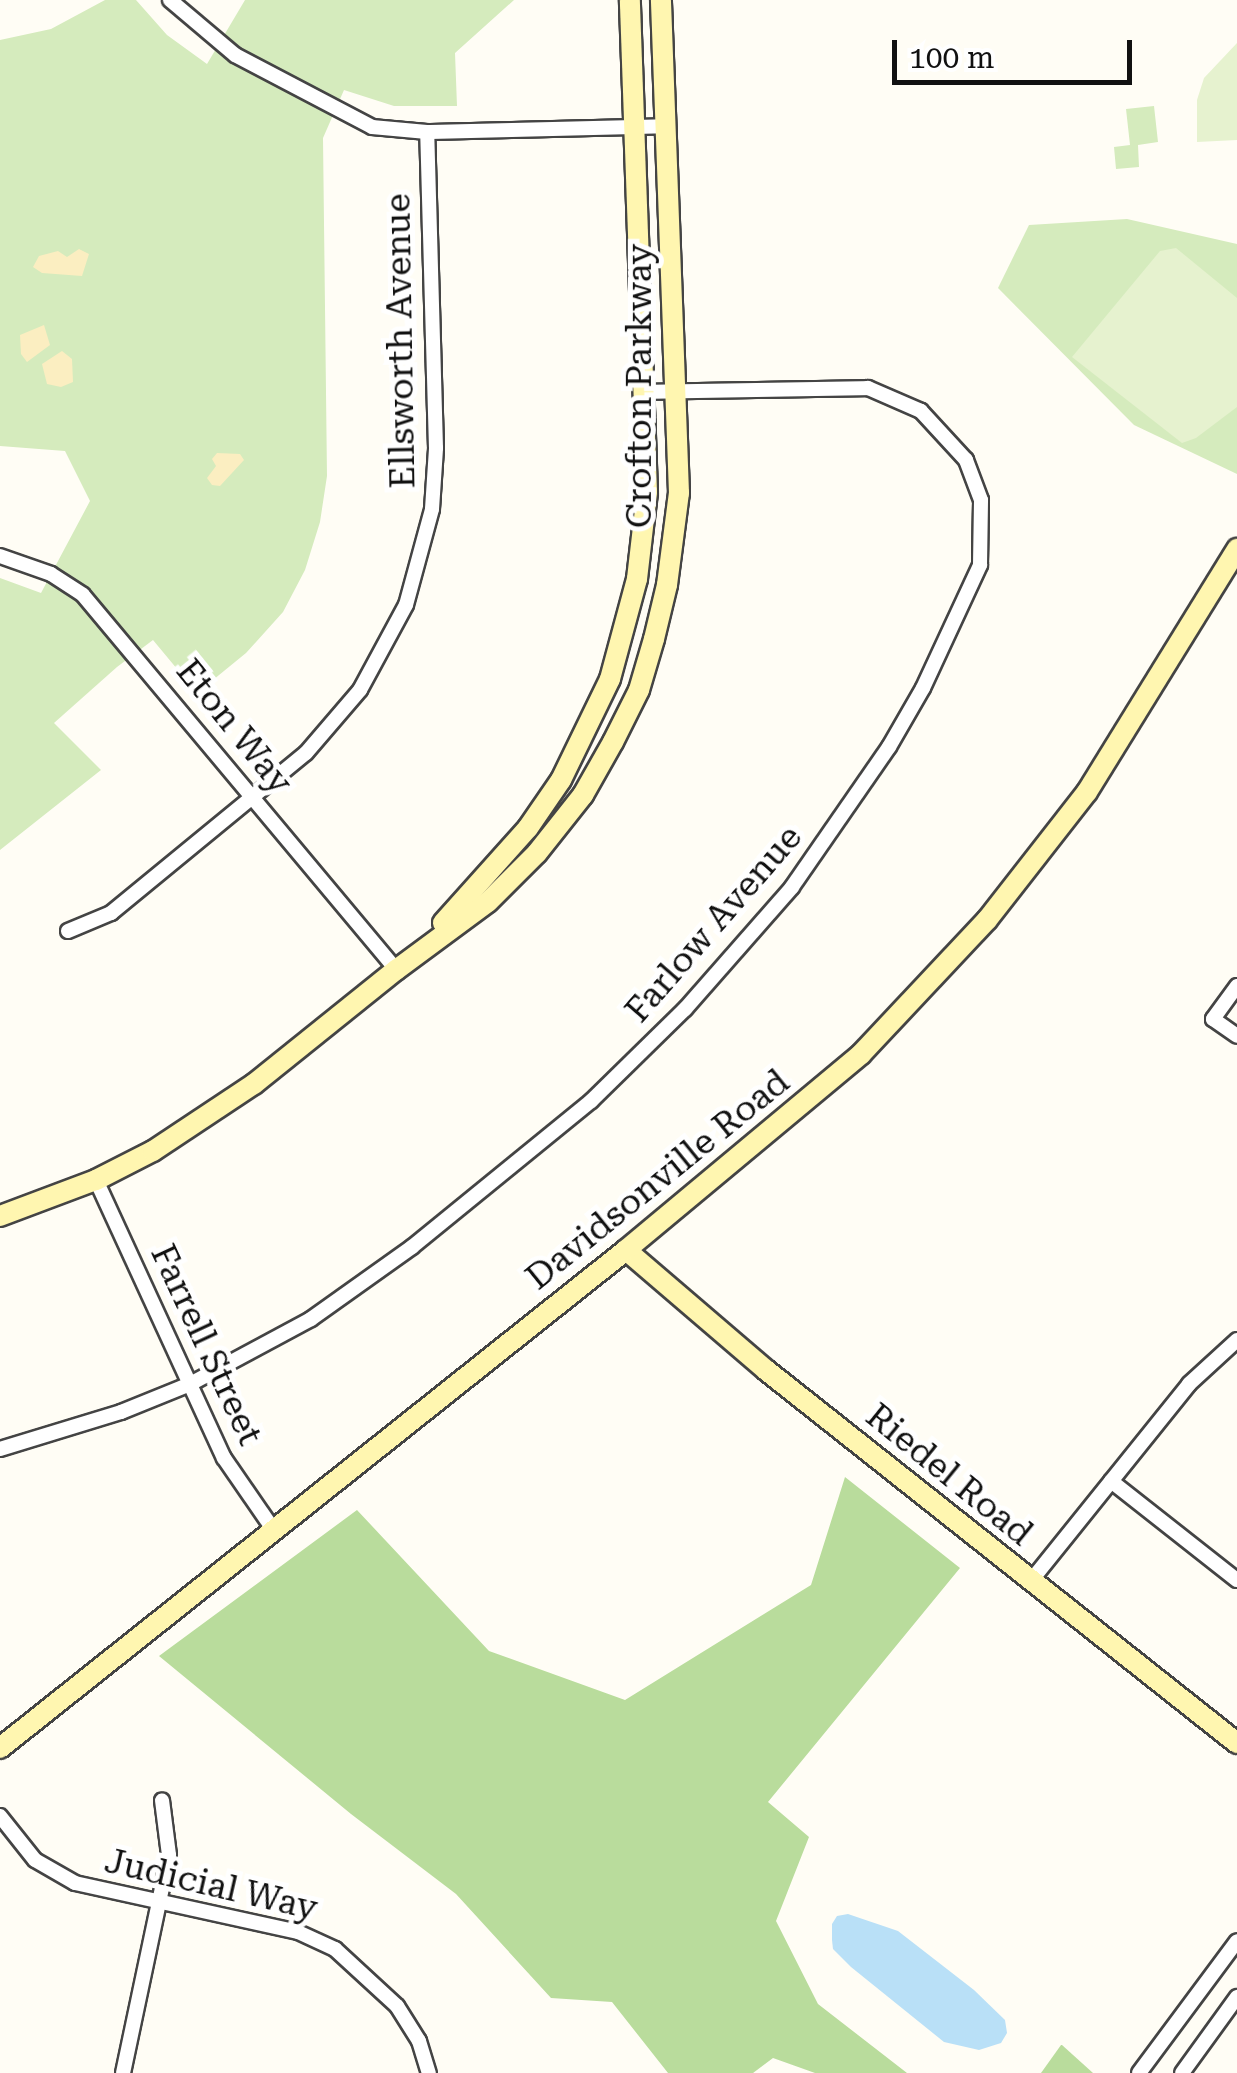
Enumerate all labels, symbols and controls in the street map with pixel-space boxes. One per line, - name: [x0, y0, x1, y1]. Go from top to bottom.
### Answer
- scale bar: [897, 20, 1137, 82]
- text: 100 m: [909, 40, 994, 75]
- street label: Ellsworth Avenue: [377, 193, 425, 489]
- street label: Crofton Parkway: [619, 244, 661, 528]
- street label: Eton Way: [167, 651, 301, 803]
- street label: Farlow Avenue: [617, 817, 811, 1031]
- street label: Davidsonville Road: [518, 1061, 798, 1299]
- street label: Farrell Street: [141, 1238, 271, 1452]
- street label: Riedel Road: [857, 1395, 1041, 1555]
- street label: Judicial Way: [101, 1840, 321, 1930]

